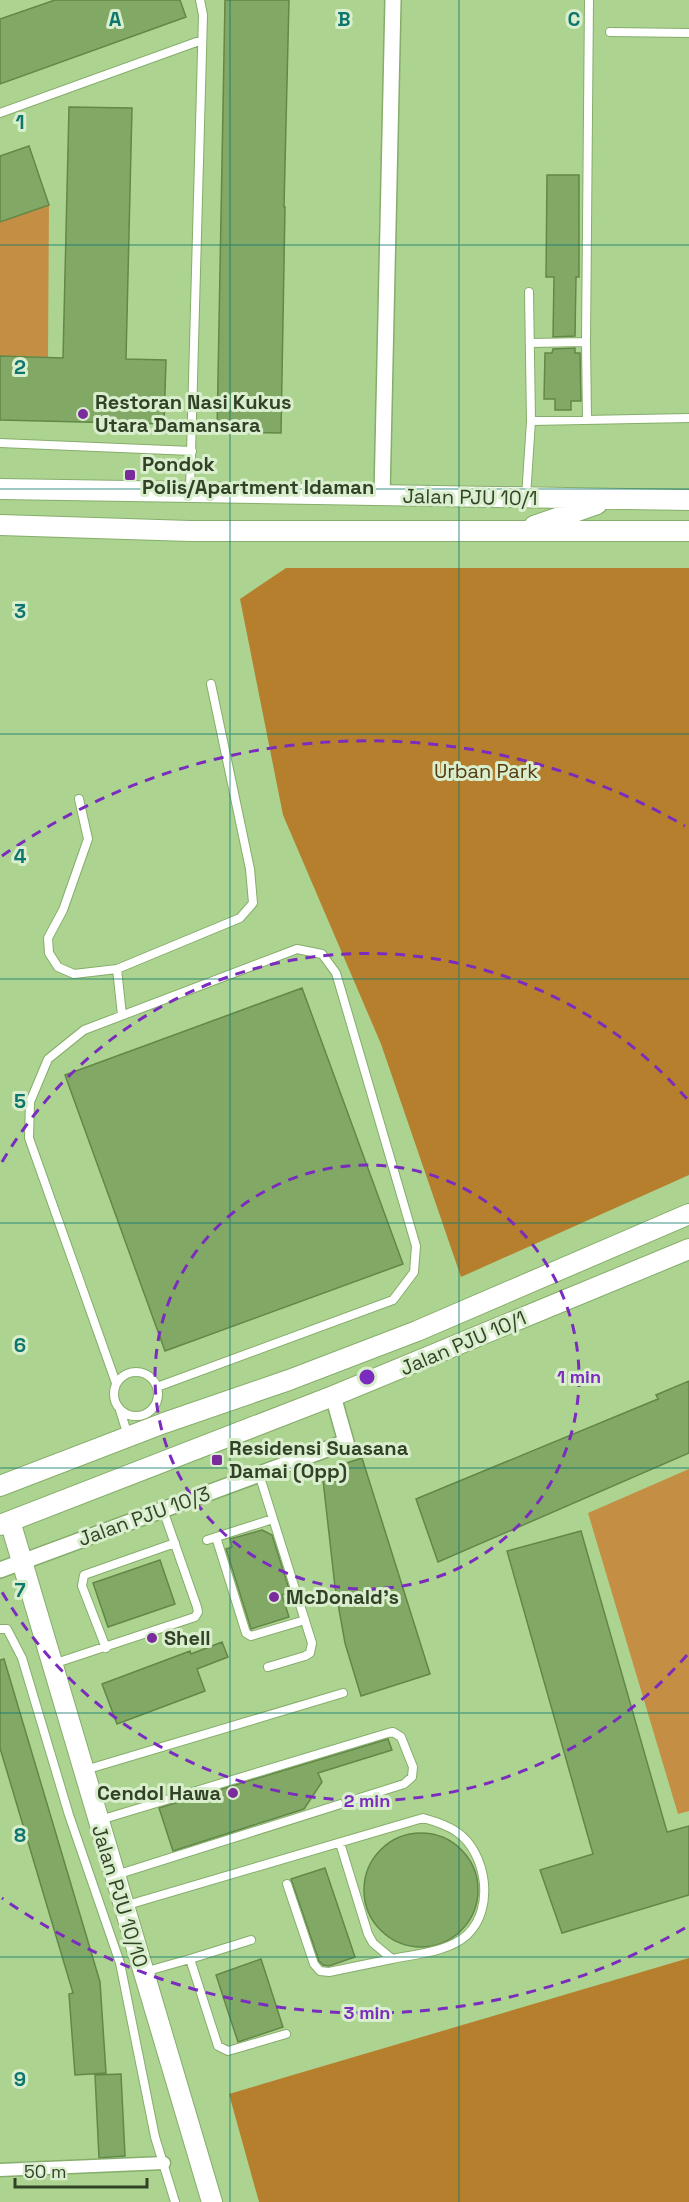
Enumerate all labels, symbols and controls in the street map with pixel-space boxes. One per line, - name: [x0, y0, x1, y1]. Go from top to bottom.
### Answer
- text: A: [109, 6, 122, 32]
- text: B: [337, 6, 351, 32]
- text: C: [568, 6, 581, 32]
- text: 1: [15, 109, 25, 135]
- text: 2: [14, 354, 26, 380]
- place label: Restoran Nasi Kukus Utara Damansara: [95, 389, 292, 438]
- marker: Restoran Nasi Kukus Utara Damansara: [76, 407, 90, 421]
- place label: Pondok Polis/Apartment Idaman: [142, 451, 374, 500]
- marker: Pondok Polis/Apartment Idaman: [123, 468, 137, 482]
- street label: Jalan PJU 10/1: [402, 483, 538, 511]
- text: 3: [14, 598, 26, 624]
- park label: Urban Park: [434, 758, 538, 784]
- text: 4: [14, 843, 27, 869]
- text: 5: [14, 1088, 26, 1114]
- street label: Jalan PJU 10/1: [396, 1305, 530, 1381]
- text: 6: [14, 1332, 26, 1358]
- text: 1 min: [557, 1365, 601, 1388]
- centre of rings: [357, 1367, 377, 1387]
- place label: Residensi Suasana Damai (Opp): [229, 1435, 409, 1484]
- marker: Residensi Suasana Damai (Opp): [210, 1453, 224, 1467]
- street label: Jalan PJU 10/3: [74, 1480, 214, 1552]
- text: 7: [14, 1577, 26, 1603]
- place label: McDonald's: [286, 1584, 399, 1610]
- marker: McDonald's: [267, 1590, 281, 1604]
- place label: Shell: [164, 1625, 211, 1651]
- marker: Shell: [145, 1631, 159, 1645]
- place label: Cendol Hawa: [97, 1780, 221, 1806]
- marker: Cendol Hawa: [226, 1786, 240, 1800]
- text: 2 min: [344, 1789, 390, 1812]
- text: 8: [14, 1822, 26, 1848]
- street label: Jalan PJU 10/10: [86, 1822, 154, 1970]
- text: 3 min: [344, 2001, 390, 2024]
- text: 9: [14, 2066, 26, 2092]
- scale bar: [15, 2151, 147, 2189]
- text: 50 m: [24, 2160, 66, 2183]

